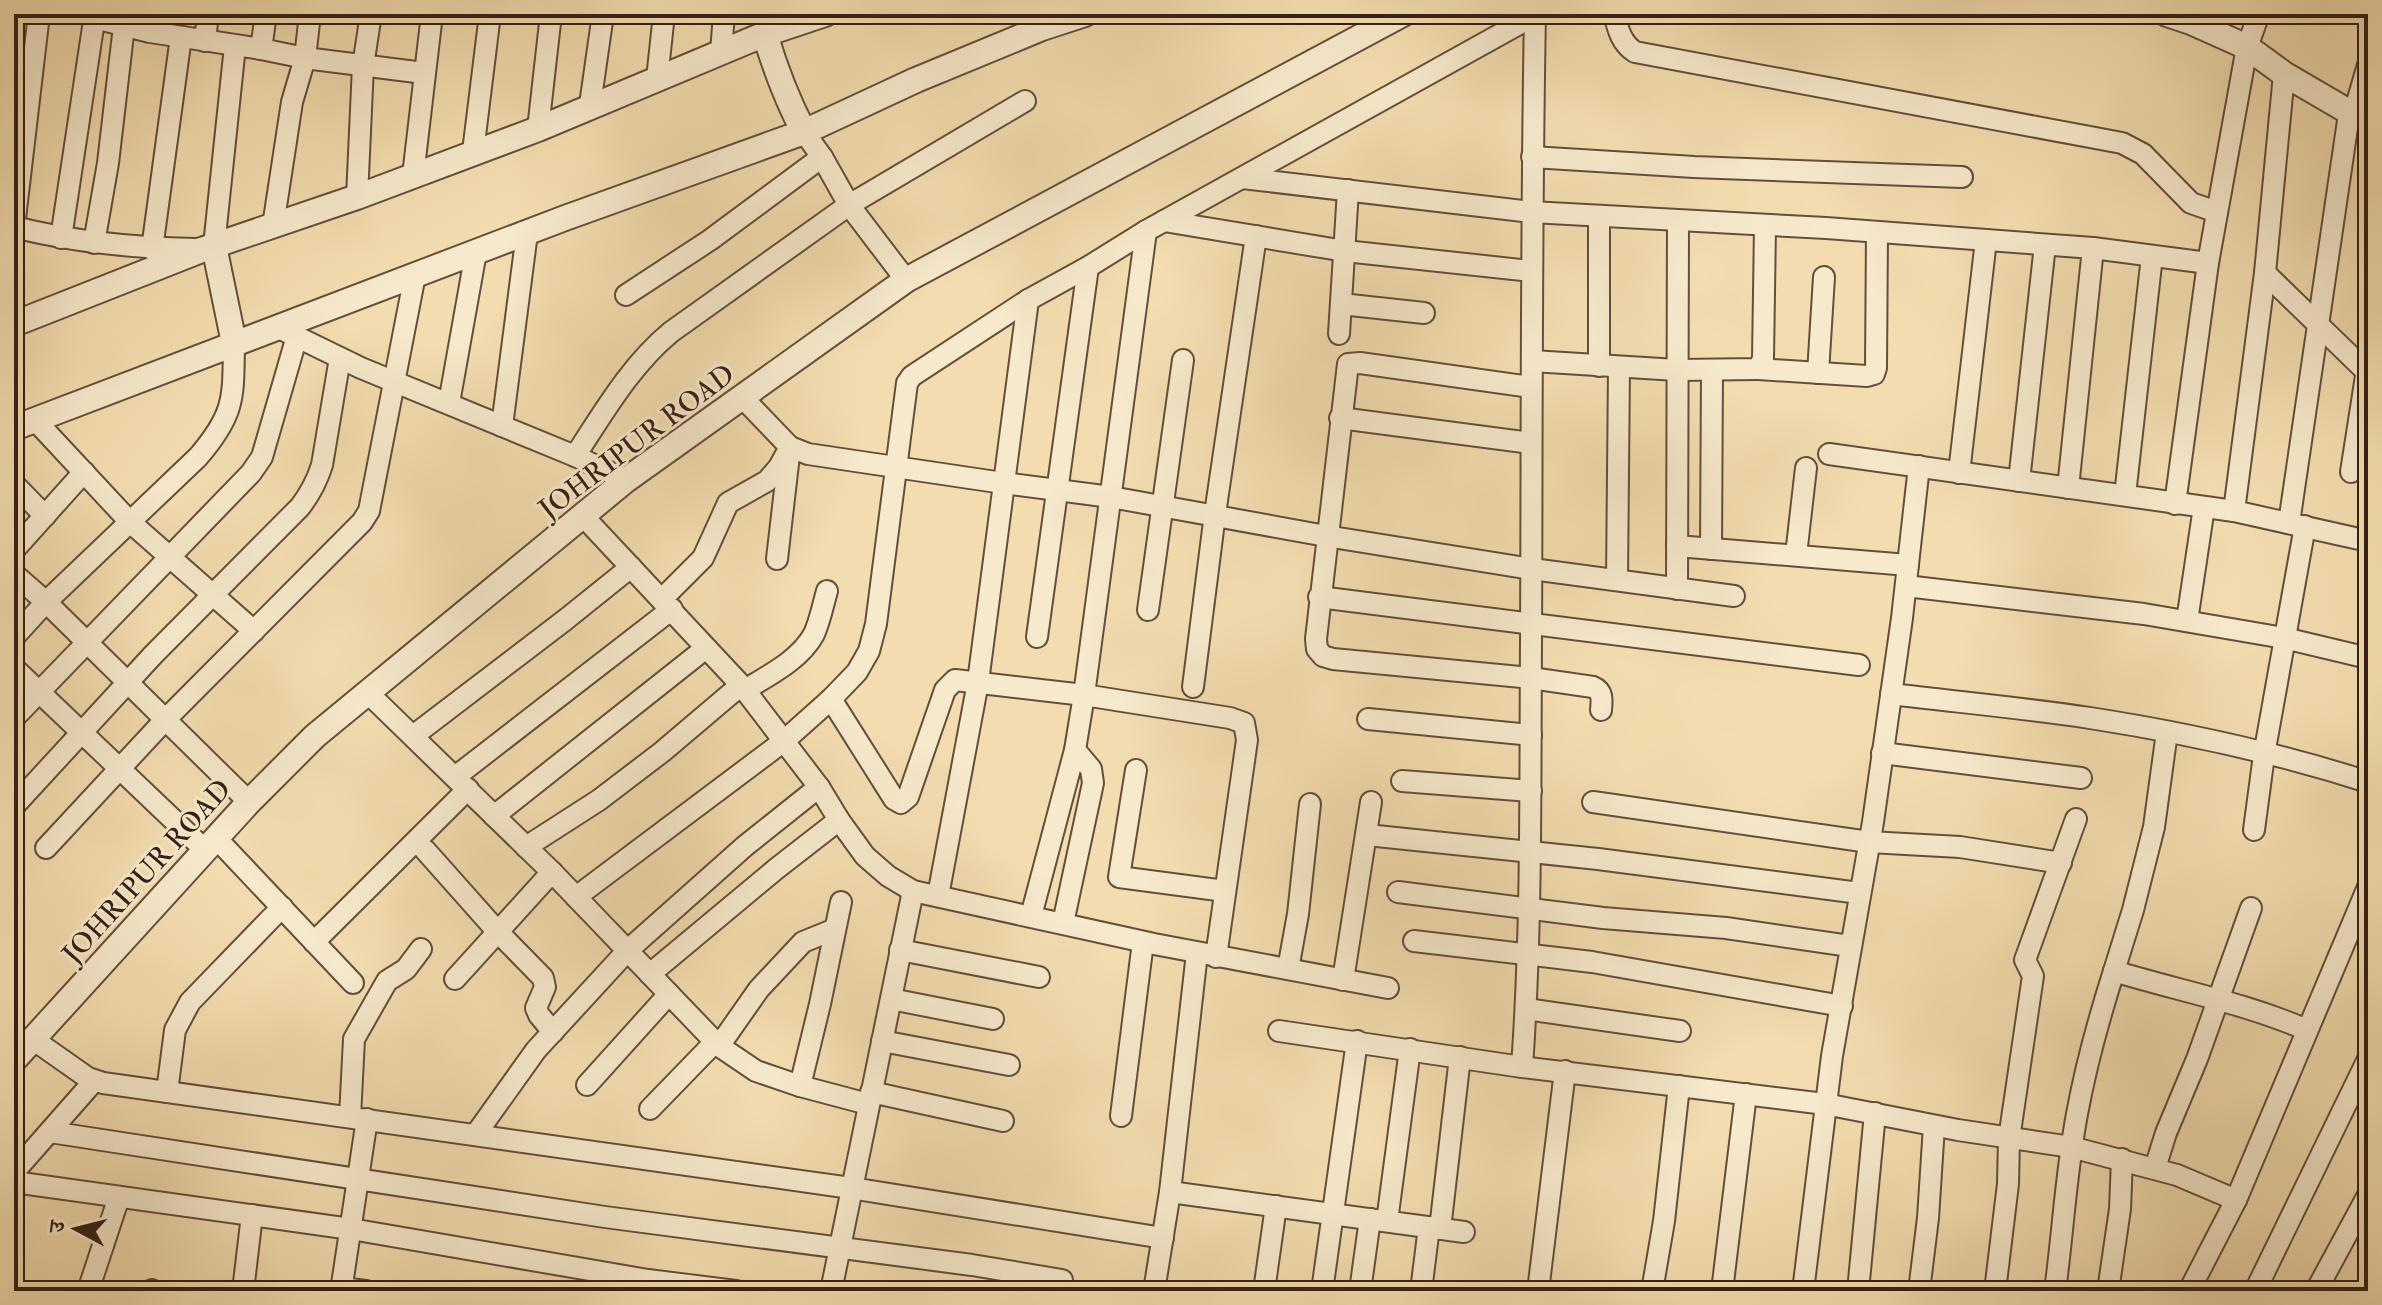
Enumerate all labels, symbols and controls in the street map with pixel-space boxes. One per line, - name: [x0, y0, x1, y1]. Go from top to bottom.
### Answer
- street label: JOHRIPUR ROAD: [531, 357, 742, 528]
- street label: JOHRIPUR ROAD: [54, 772, 239, 972]
- north arrow: [36, 1189, 116, 1269]
- text: उ: [42, 1218, 72, 1236]

